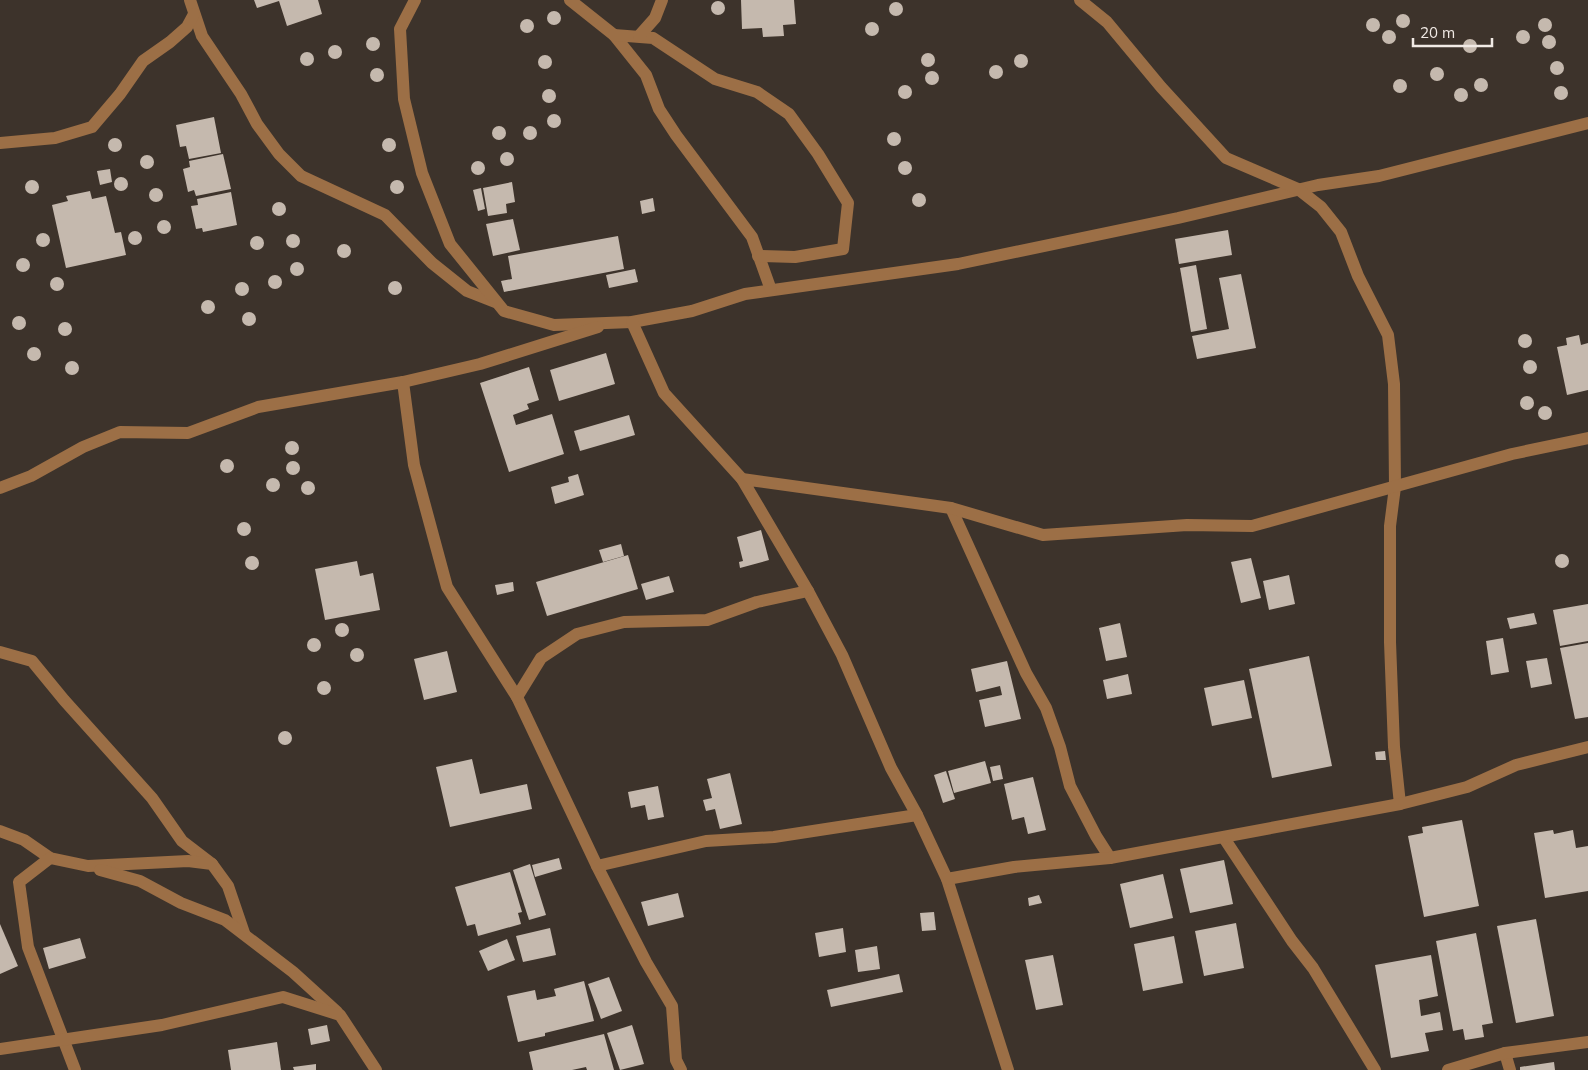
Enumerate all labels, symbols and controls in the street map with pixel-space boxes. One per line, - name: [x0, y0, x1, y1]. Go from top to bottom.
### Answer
- scale bar: [1413, 15, 1492, 47]
- text: 20 m: [1420, 23, 1455, 42]

